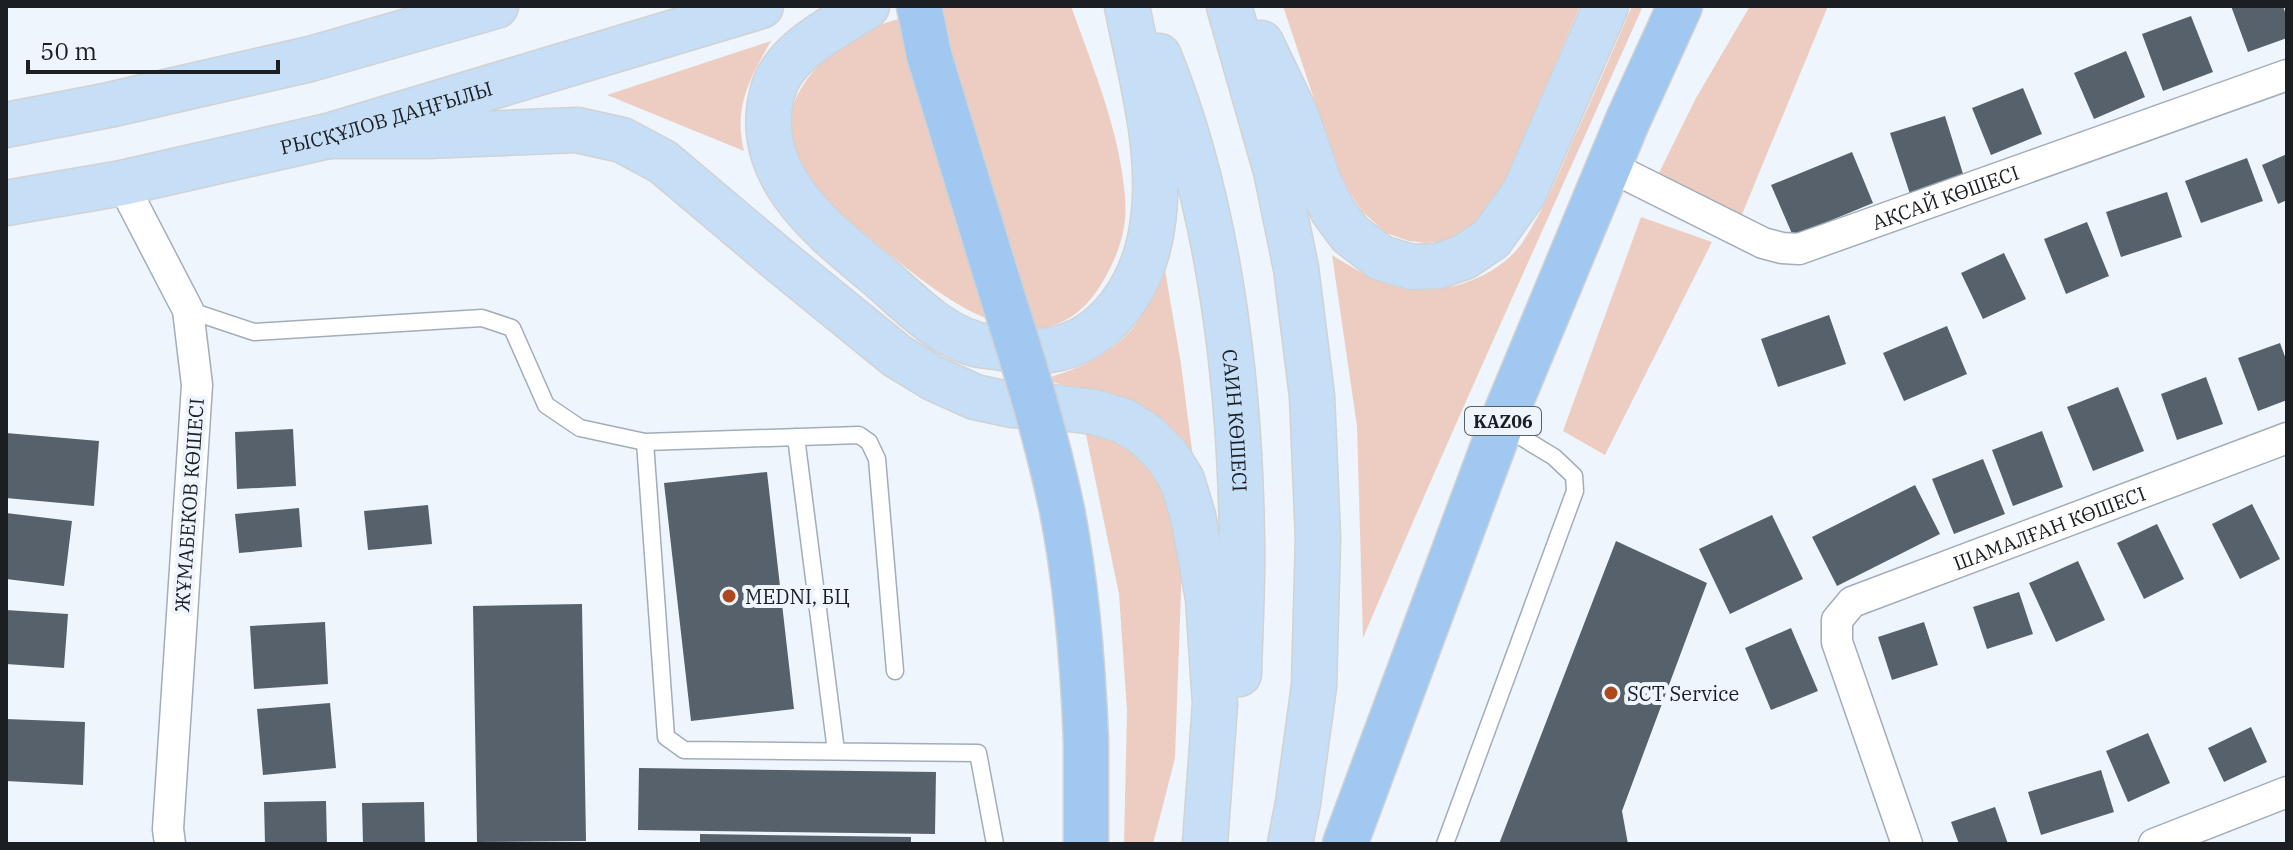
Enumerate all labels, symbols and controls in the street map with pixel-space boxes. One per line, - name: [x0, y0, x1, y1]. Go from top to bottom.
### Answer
- scale bar: [28, 24, 278, 74]
- text: 50 m: [40, 35, 97, 67]
- street label: РЫСҚҰЛОВ ДАҢҒЫЛЫ: [277, 74, 496, 160]
- street label: АҚСАЙ КӨШЕСІ: [1868, 158, 2022, 236]
- street label: САИН КӨШЕСІ: [1216, 348, 1254, 492]
- street label: ЖҰМАБЕКОВ КӨШЕСІ: [168, 397, 210, 613]
- road number: KАZ06: [1465, 407, 1541, 435]
- street label: ШАМАЛҒАН КӨШЕСІ: [1949, 479, 2149, 576]
- place label: MEDNI, БЦ: [745, 583, 850, 610]
- marker: MEDNI, БЦ: [720, 587, 738, 605]
- place label: SCT Service: [1627, 680, 1739, 707]
- marker: SCT Service: [1602, 684, 1620, 702]

